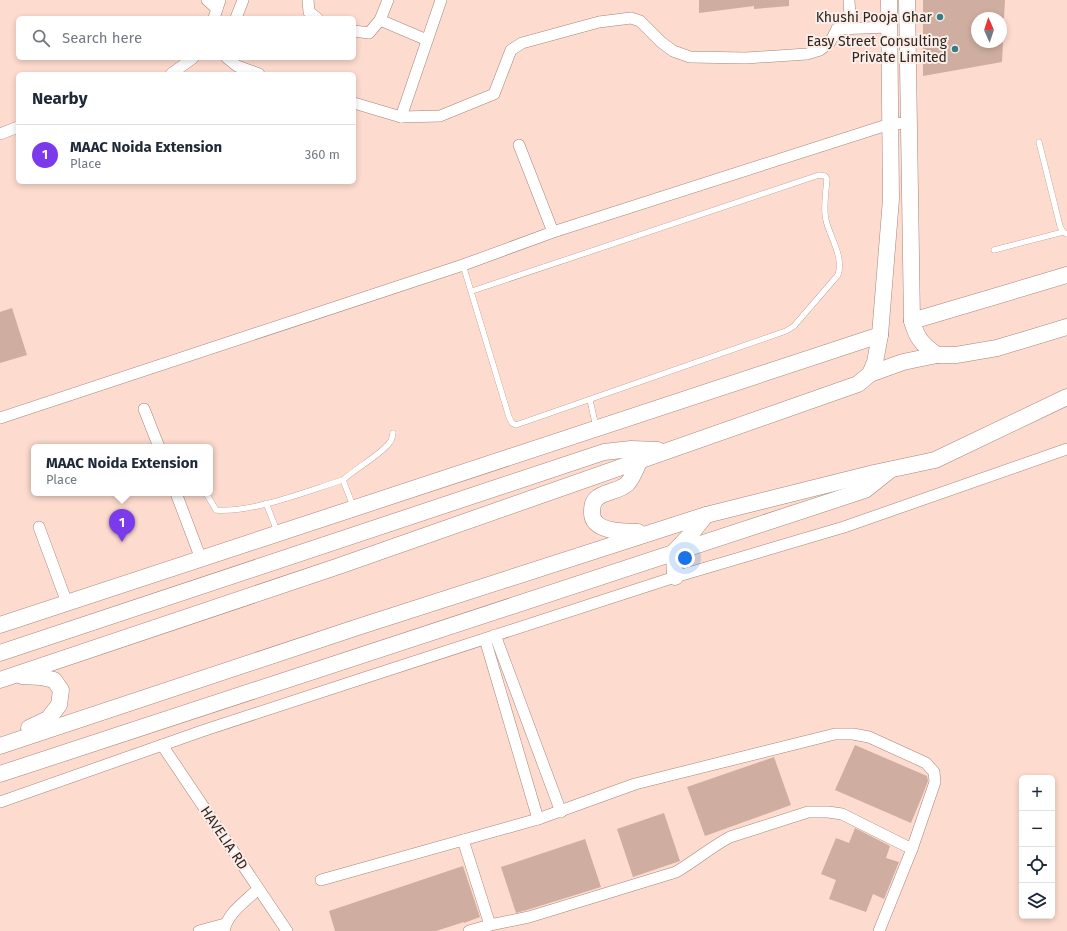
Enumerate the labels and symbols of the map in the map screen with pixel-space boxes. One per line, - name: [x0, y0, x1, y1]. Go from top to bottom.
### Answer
- place label: Khushi Pooja Ghar: [816, 9, 933, 26]
- marker: Khushi Pooja Ghar: [935, 12, 945, 22]
- north arrow: [971, 12, 1007, 48]
- place label: Easy Street Consulting Private Limited: [806, 33, 948, 66]
- marker: Easy Street Consulting Private Limited: [950, 44, 960, 54]
- pin: 1: [109, 509, 135, 542]
- your location: [675, 548, 695, 568]
- street label: HAVELIA RD: [197, 803, 251, 873]

